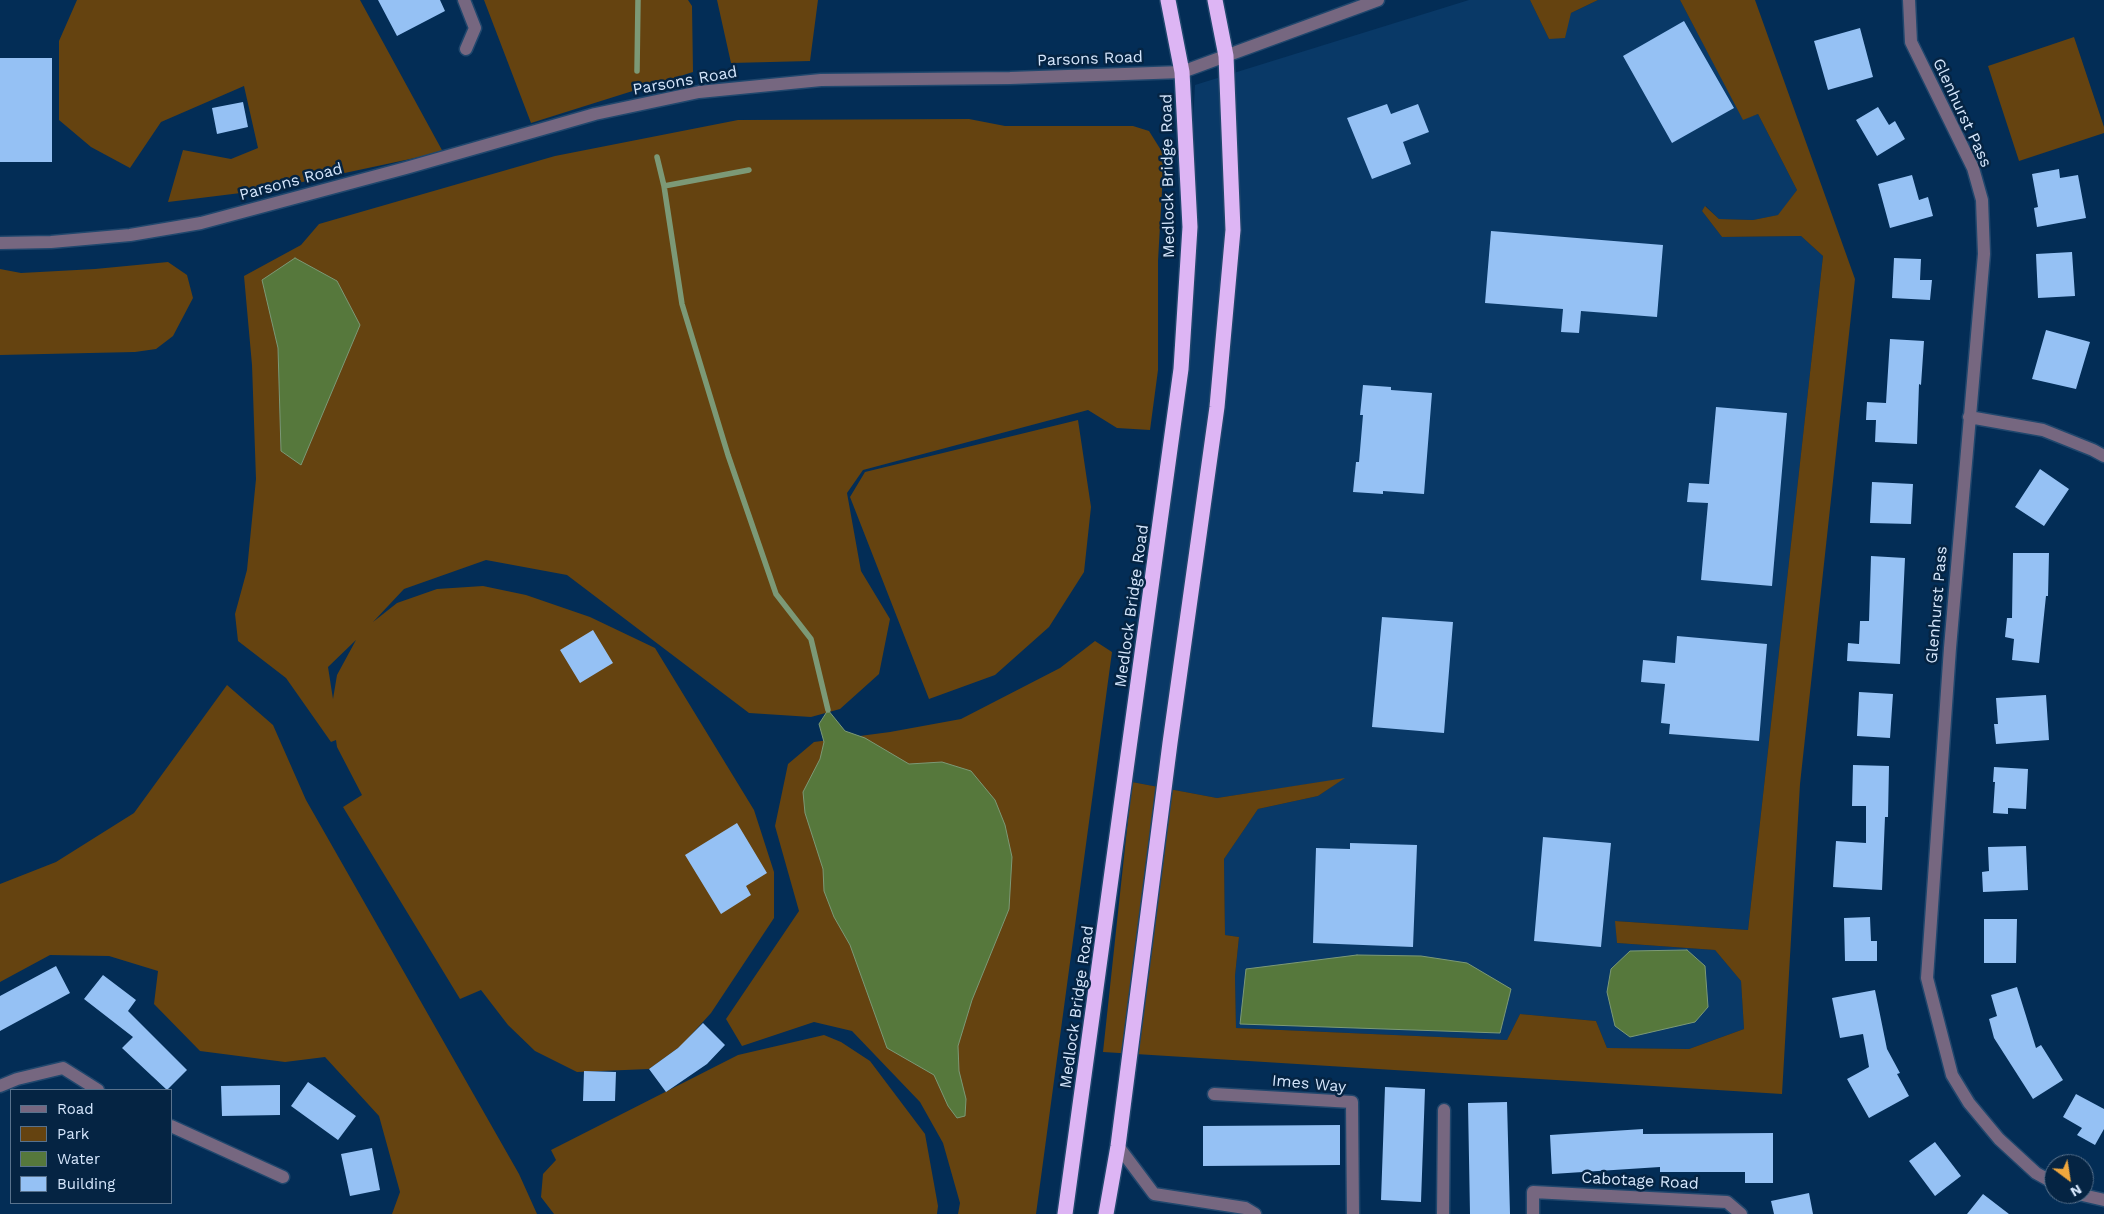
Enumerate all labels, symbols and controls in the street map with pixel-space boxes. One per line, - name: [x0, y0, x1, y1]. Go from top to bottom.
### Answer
- street label: Parsons Road: [1037, 48, 1143, 70]
- street label: Glenhurst Pass: [1928, 56, 1996, 170]
- street label: Parsons Road: [631, 62, 739, 100]
- street label: Medlock Bridge Road: [1157, 94, 1179, 258]
- street label: Parsons Road: [237, 159, 345, 205]
- street label: Medlock Bridge Road: [1111, 523, 1153, 689]
- street label: Glenhurst Pass: [1922, 545, 1952, 665]
- street label: Medlock Bridge Road: [1056, 924, 1098, 1090]
- street label: Imes Way: [1271, 1071, 1347, 1097]
- legend: [10, 1089, 172, 1204]
- text: Road: [57, 1100, 94, 1118]
- text: Park: [57, 1125, 89, 1143]
- text: Water: [57, 1150, 100, 1168]
- north arrow: [2044, 1154, 2094, 1204]
- street label: Cabotage Road: [1581, 1168, 1699, 1194]
- text: Building: [57, 1175, 115, 1193]
- text: N: [2068, 1181, 2085, 1201]

